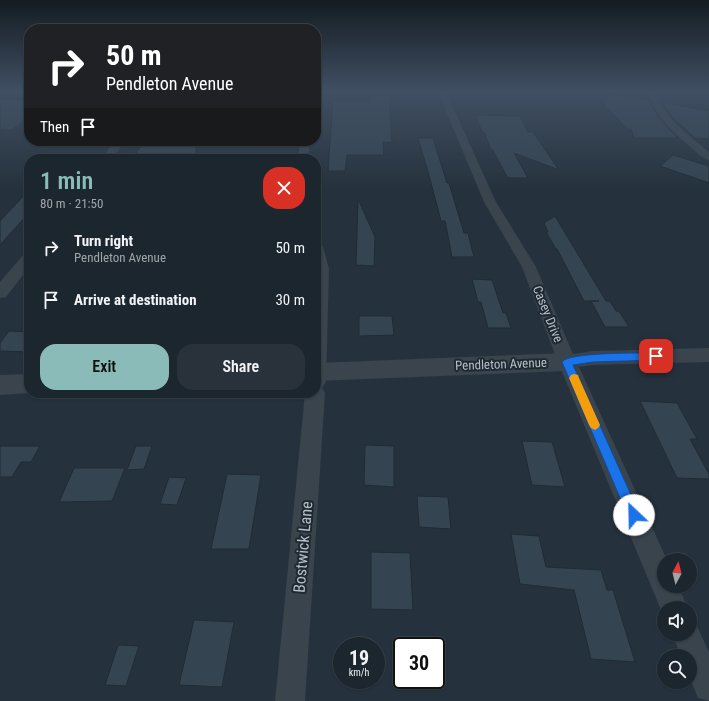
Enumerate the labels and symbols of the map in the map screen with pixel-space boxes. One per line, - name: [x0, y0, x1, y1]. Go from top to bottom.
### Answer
- street label: Casey Drive: [530, 283, 566, 345]
- pin: [639, 339, 673, 373]
- street label: Pendleton Avenue: [455, 355, 547, 373]
- position arrow: [613, 494, 655, 536]
- street label: Bostwick Lane: [290, 501, 316, 593]
- north arrow: [657, 553, 697, 593]
- speed limit sign: 30: [393, 637, 445, 689]

